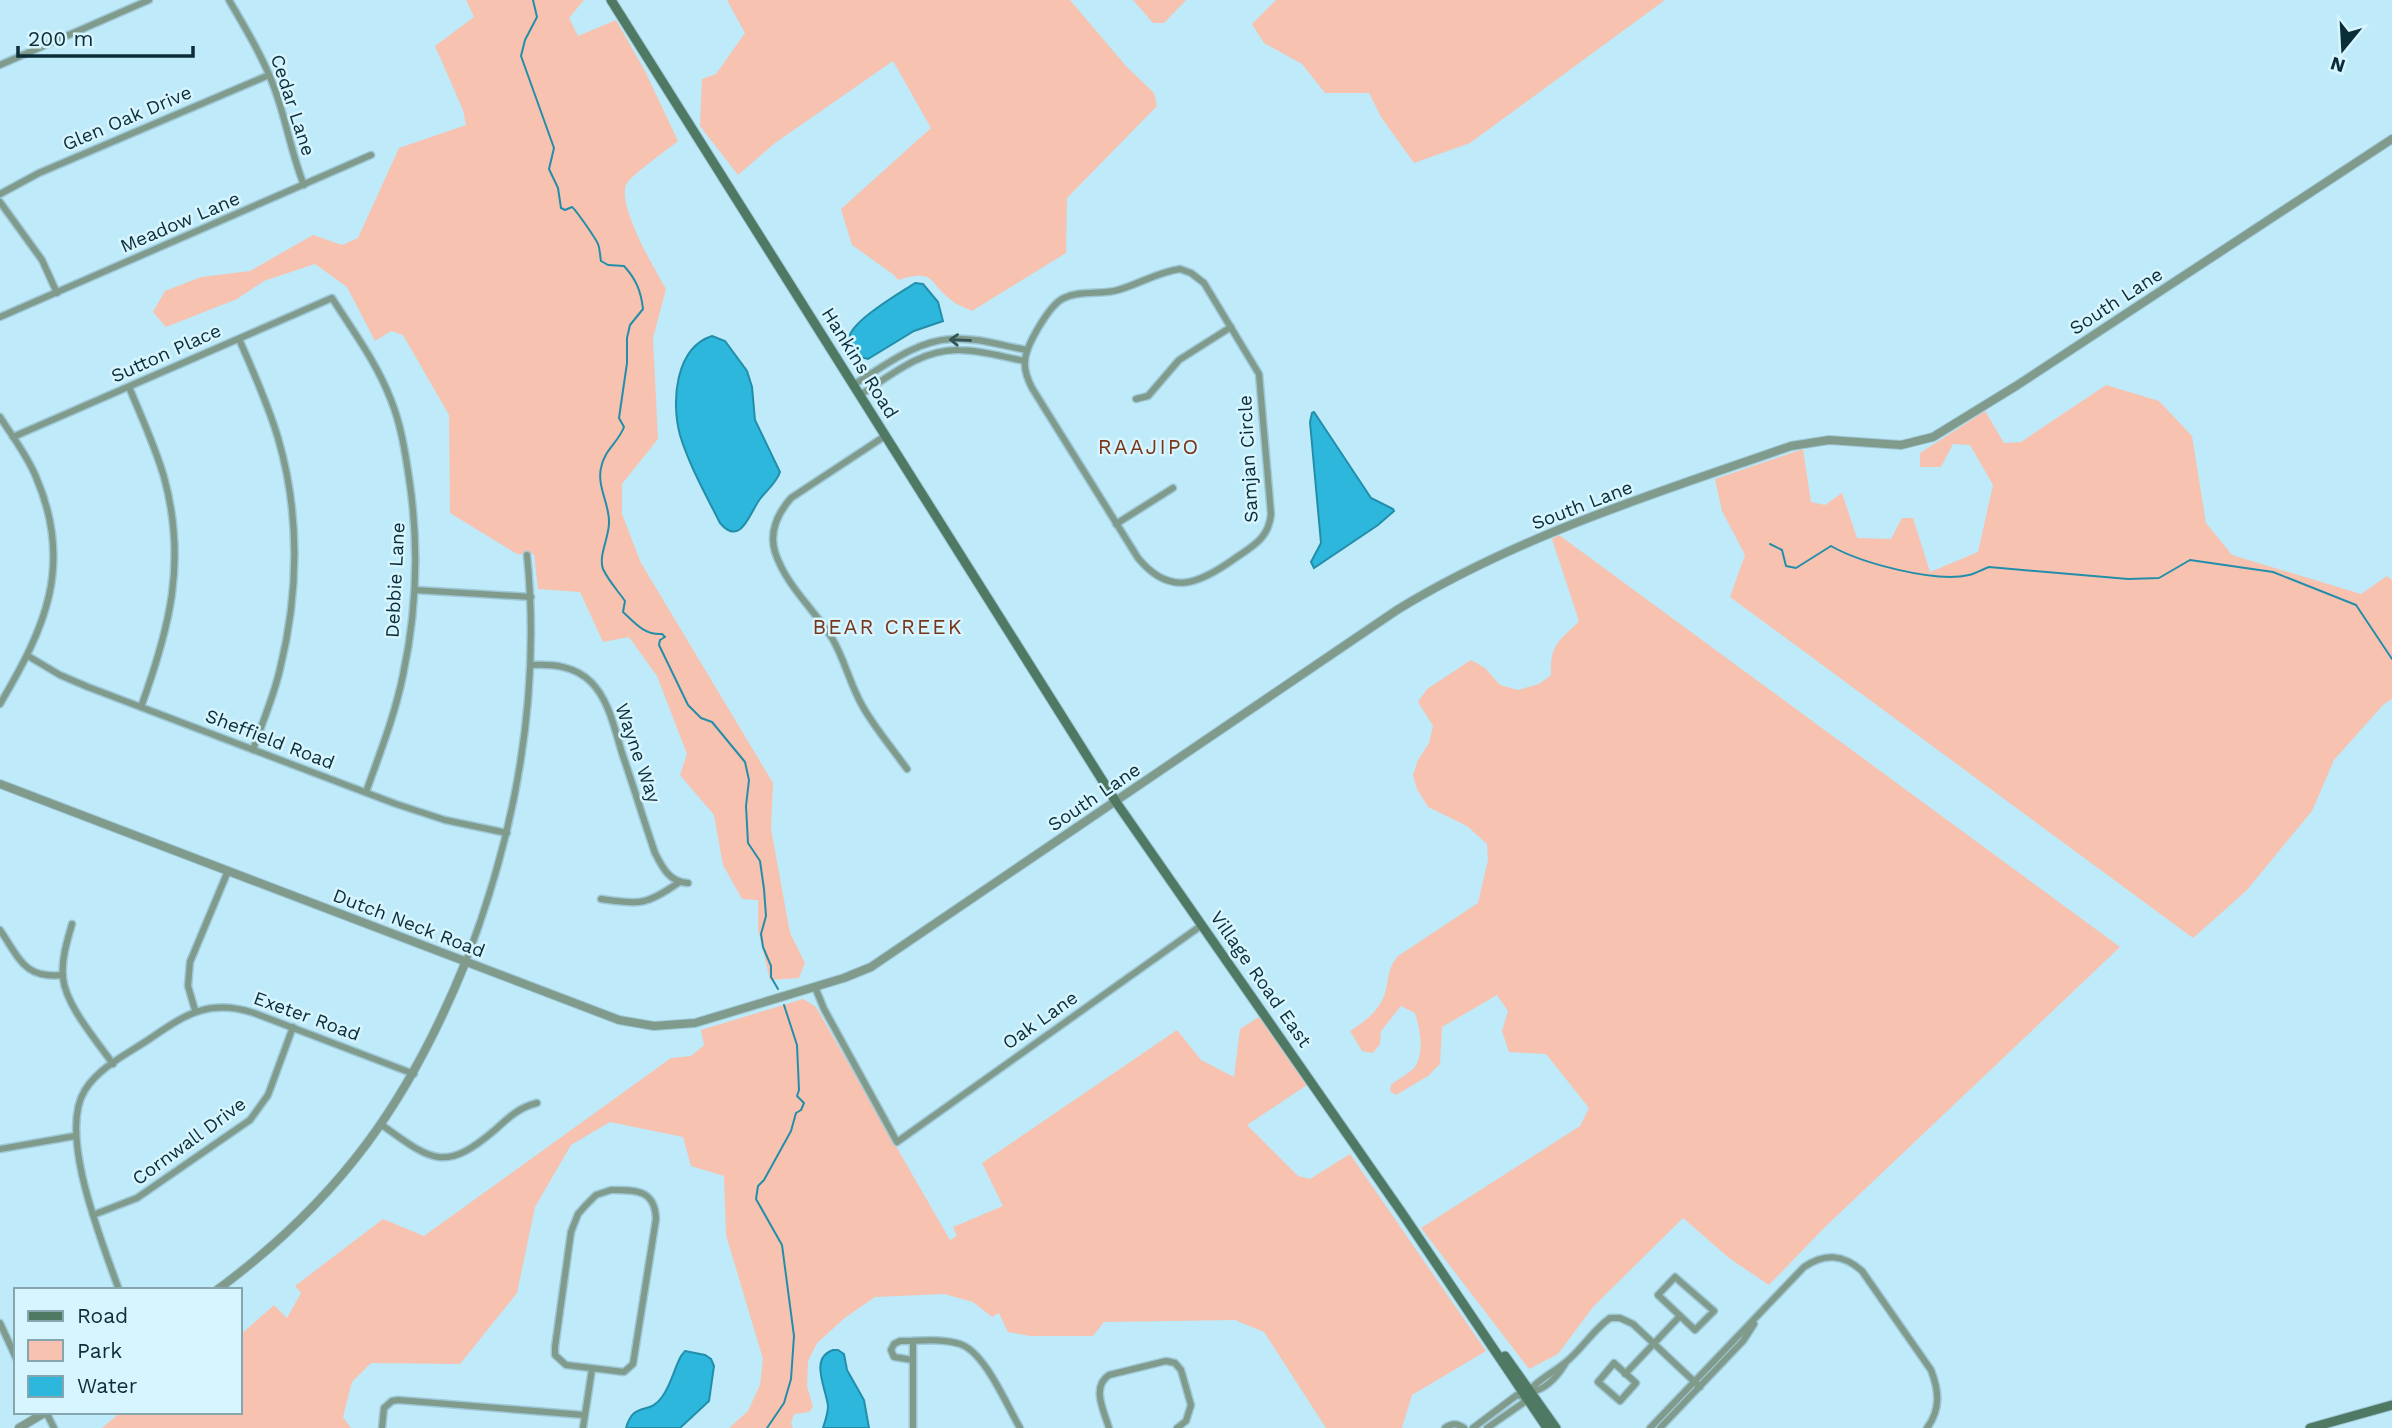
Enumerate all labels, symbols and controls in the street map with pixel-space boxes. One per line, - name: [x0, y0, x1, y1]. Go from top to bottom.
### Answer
- scale bar: [18, 14, 192, 58]
- north arrow: [2308, 14, 2378, 84]
- text: 200 m: [28, 26, 94, 51]
- street label: Cedar Lane: [266, 51, 320, 159]
- text: N: [2328, 52, 2348, 78]
- street label: Glen Oak Drive: [59, 80, 195, 156]
- street label: Meadow Lane: [117, 186, 243, 258]
- street label: South Lane: [2065, 262, 2167, 340]
- street label: Hankins Road: [817, 303, 903, 423]
- street label: Sutton Place: [107, 319, 225, 387]
- one-way arrow: [949, 333, 972, 346]
- street label: Samjan Circle: [1233, 395, 1263, 523]
- district label: RAAJIPO: [1098, 434, 1200, 459]
- street label: South Lane: [1528, 475, 1636, 535]
- street label: Debbie Lane: [380, 522, 410, 638]
- district label: BEAR CREEK: [812, 614, 964, 639]
- street label: Wayne Way: [610, 700, 666, 806]
- street label: Sheffield Road: [202, 704, 338, 774]
- street label: South Lane: [1043, 758, 1145, 836]
- street label: Dutch Neck Road: [330, 883, 488, 963]
- street label: Village Road East: [1205, 906, 1317, 1052]
- street label: Exeter Road: [251, 986, 363, 1046]
- street label: Oak Lane: [998, 986, 1082, 1054]
- street label: Cornwall Drive: [128, 1092, 250, 1190]
- legend: [14, 1288, 242, 1414]
- text: Road: [77, 1303, 128, 1328]
- text: Park: [77, 1338, 122, 1363]
- text: Water: [77, 1373, 138, 1398]

